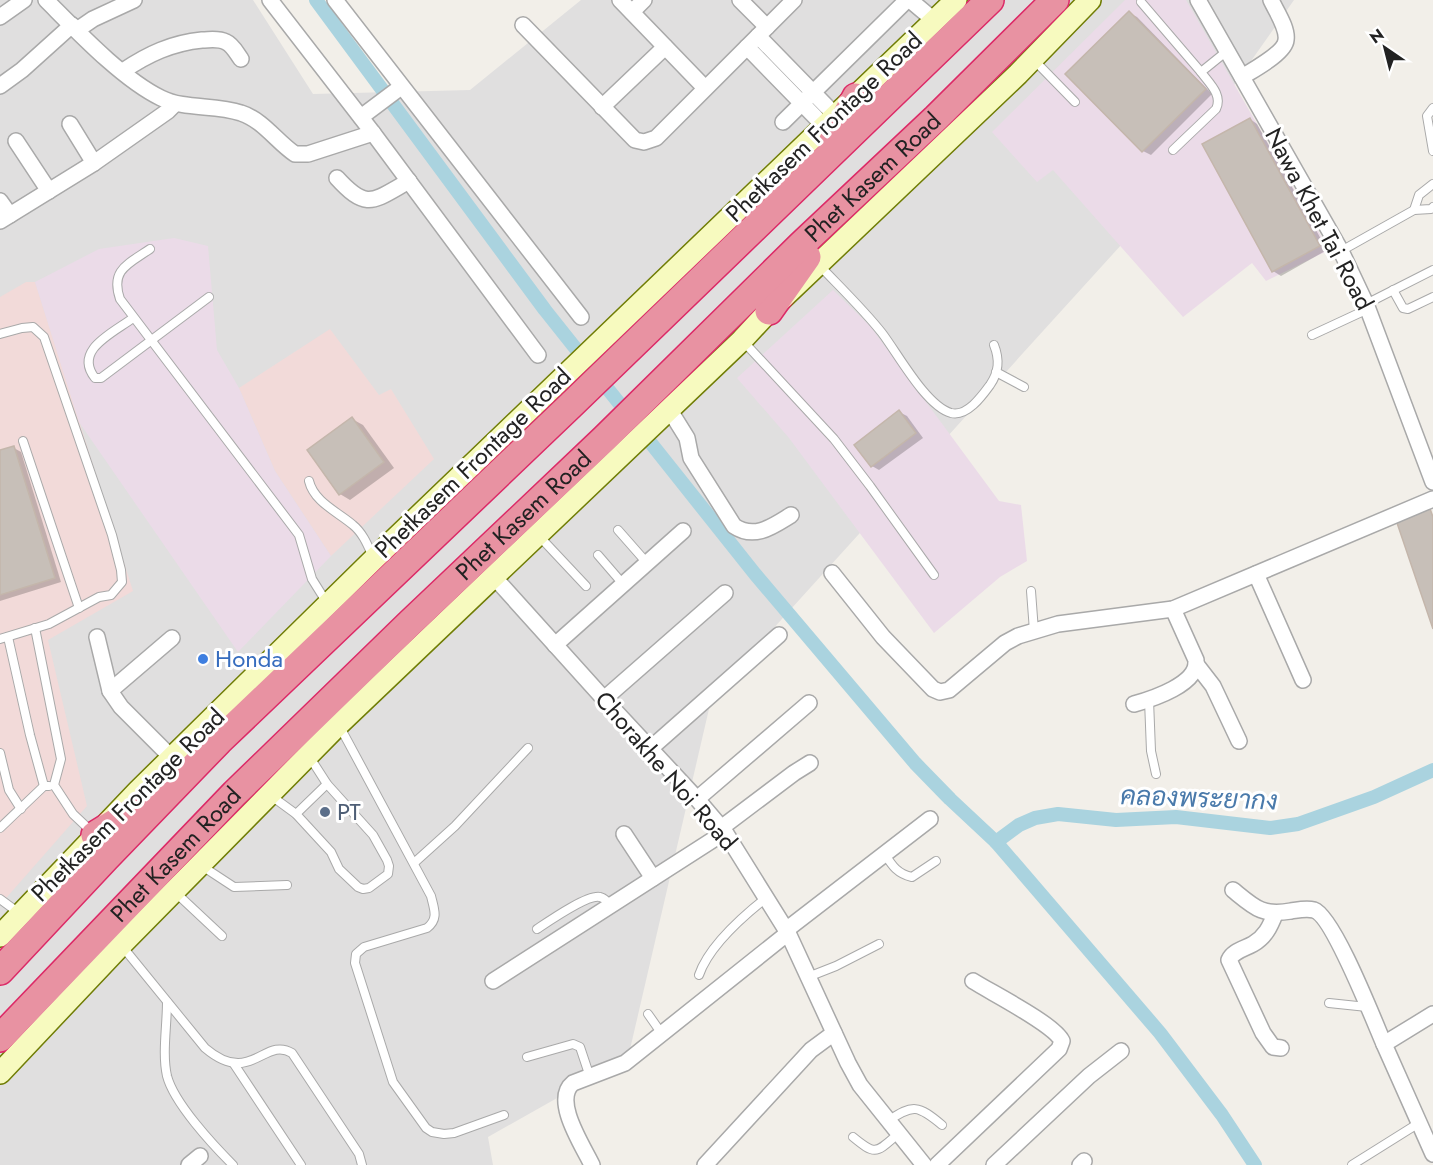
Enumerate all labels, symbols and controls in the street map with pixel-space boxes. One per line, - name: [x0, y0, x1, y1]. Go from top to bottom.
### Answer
- north arrow: [1355, 18, 1415, 78]
- street label: Phetkasem Frontage Road: [717, 23, 930, 230]
- text: N: [1365, 23, 1388, 49]
- street label: Phet Kasem Road: [796, 104, 949, 250]
- street label: Nawa Khet Tai Road: [1257, 121, 1382, 316]
- street label: Phetkasem Frontage Road: [366, 359, 579, 566]
- street label: Phet Kasem Road: [447, 442, 599, 588]
- place label: Honda: [215, 641, 283, 676]
- marker: Honda: [196, 652, 210, 666]
- street label: Chorakhe Noi Road: [587, 683, 746, 858]
- street label: Phetkasem Frontage Road: [23, 700, 232, 909]
- water label: คลองพระยากง: [1120, 776, 1278, 820]
- street label: Phet Kasem Road: [102, 779, 249, 930]
- place label: PT: [337, 794, 361, 829]
- marker: PT: [318, 805, 332, 819]

